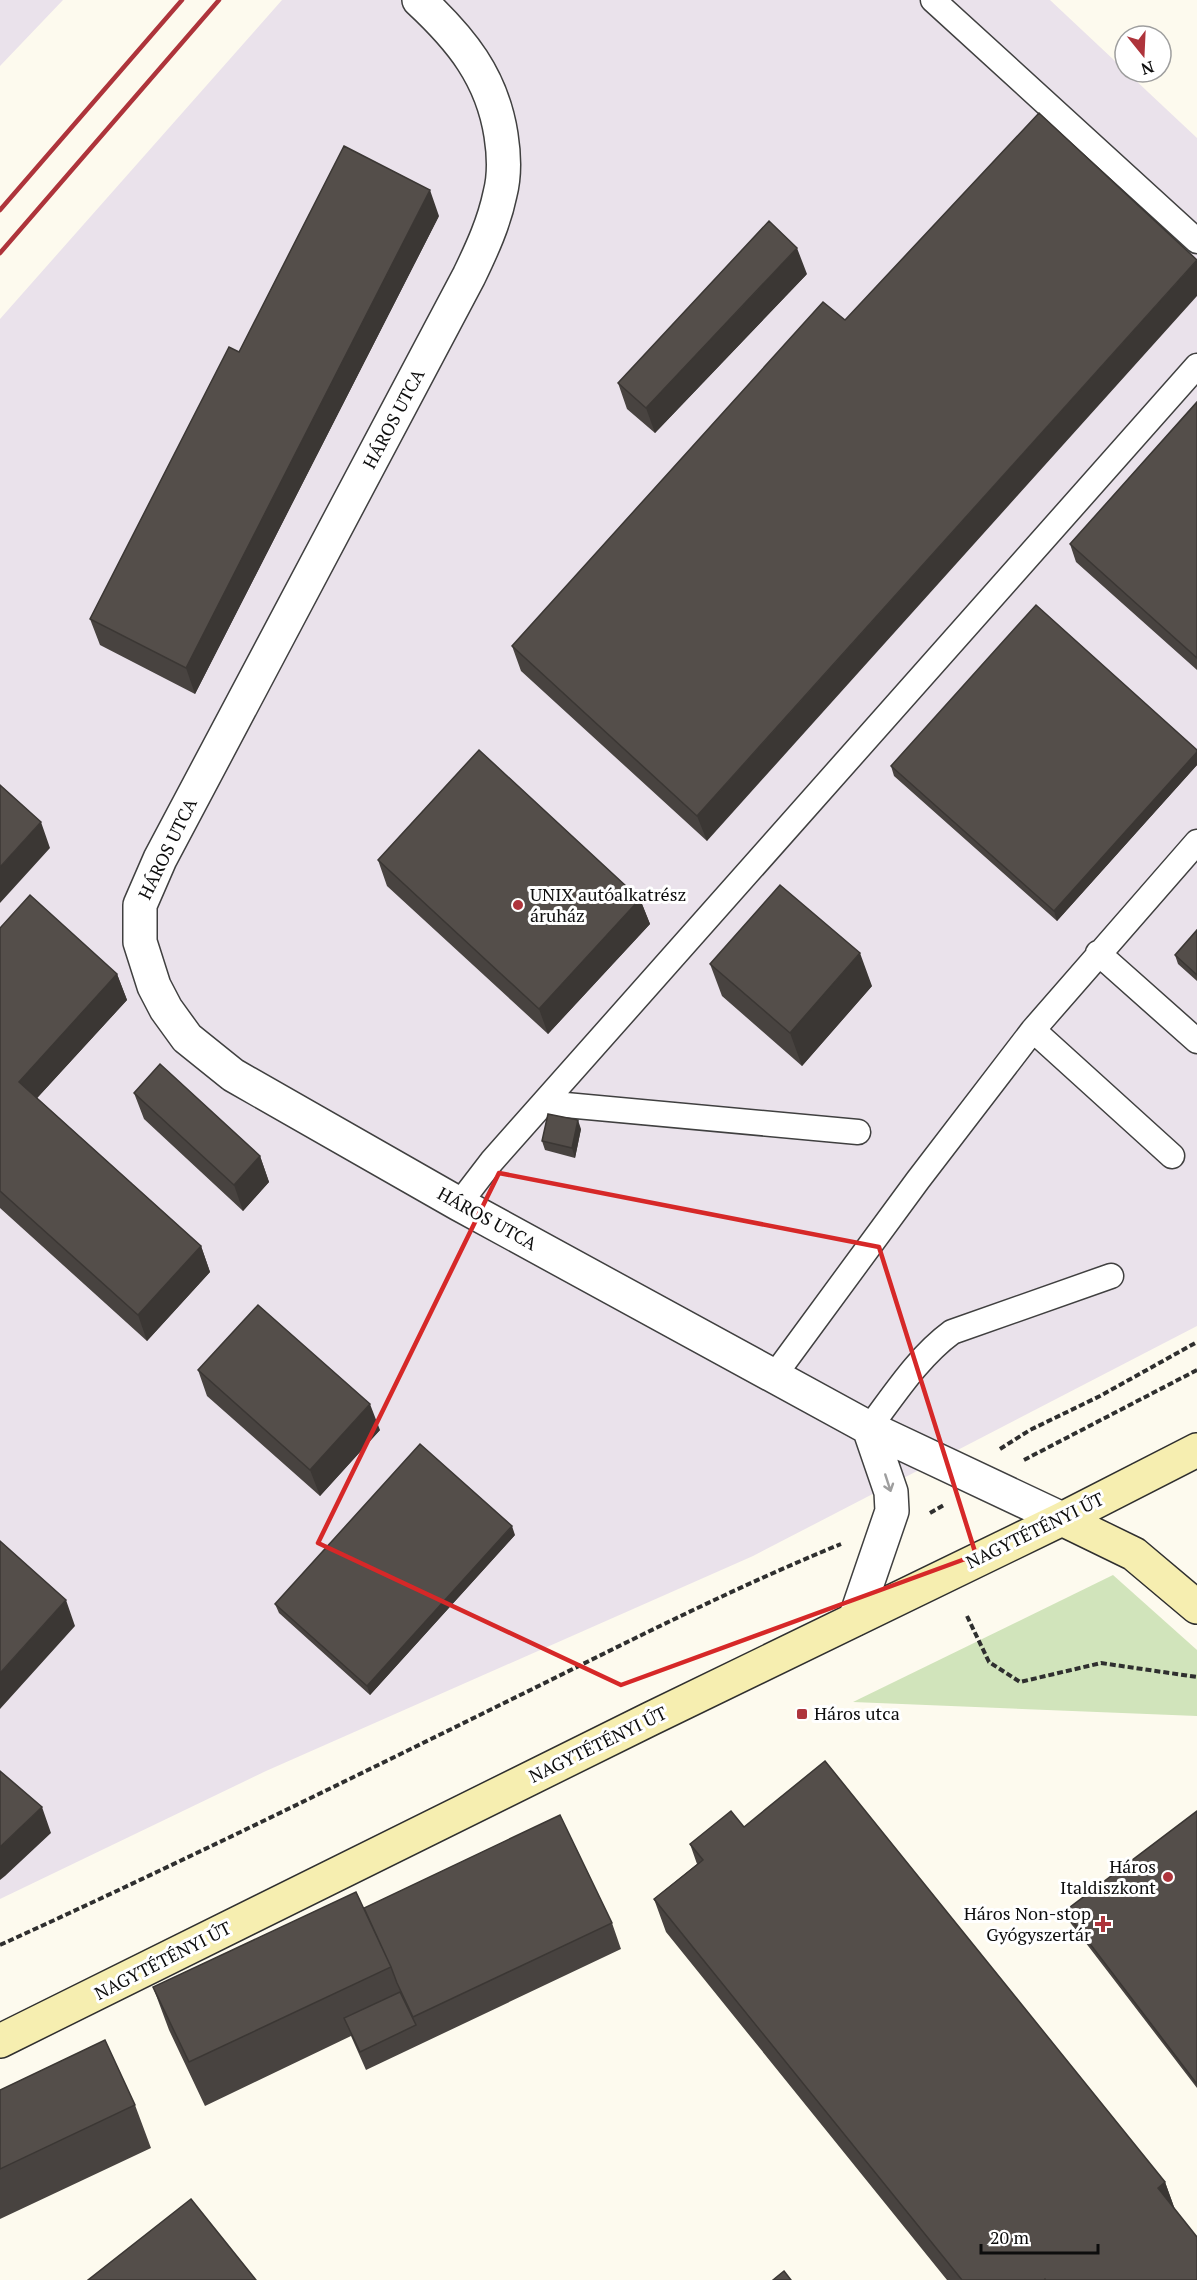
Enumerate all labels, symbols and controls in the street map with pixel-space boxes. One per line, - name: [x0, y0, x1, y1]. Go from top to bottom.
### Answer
- north arrow: [1113, 24, 1173, 84]
- text: N: [1138, 56, 1157, 81]
- street label: HÁROS UTCA: [357, 364, 430, 473]
- street label: HÁROS UTCA: [132, 793, 202, 903]
- place label: UNIX autóalkatrész áruház: [530, 882, 686, 927]
- marker: UNIX autóalkatrész áruház: [511, 898, 525, 912]
- street label: HÁROS UTCA: [434, 1181, 542, 1256]
- one-way arrow: [883, 1473, 894, 1492]
- street label: NAGYTÉTÉNYI ÚT: [962, 1486, 1107, 1574]
- street label: NAGYTÉTÉNYI ÚT: [525, 1700, 670, 1788]
- place label: Háros utca: [814, 1701, 900, 1725]
- marker: Háros utca: [795, 1707, 809, 1721]
- place label: Háros Italdiszkont: [1060, 1854, 1156, 1899]
- marker: Háros Italdiszkont: [1161, 1870, 1175, 1884]
- place label: Háros Non-stop Gyógyszertár: [964, 1901, 1091, 1946]
- street label: NAGYTÉTÉNYI ÚT: [90, 1915, 235, 2005]
- marker: Háros Non-stop Gyógyszertár: [1096, 1917, 1110, 1931]
- scale bar: [981, 2217, 1098, 2255]
- text: 20 m: [990, 2225, 1030, 2249]

